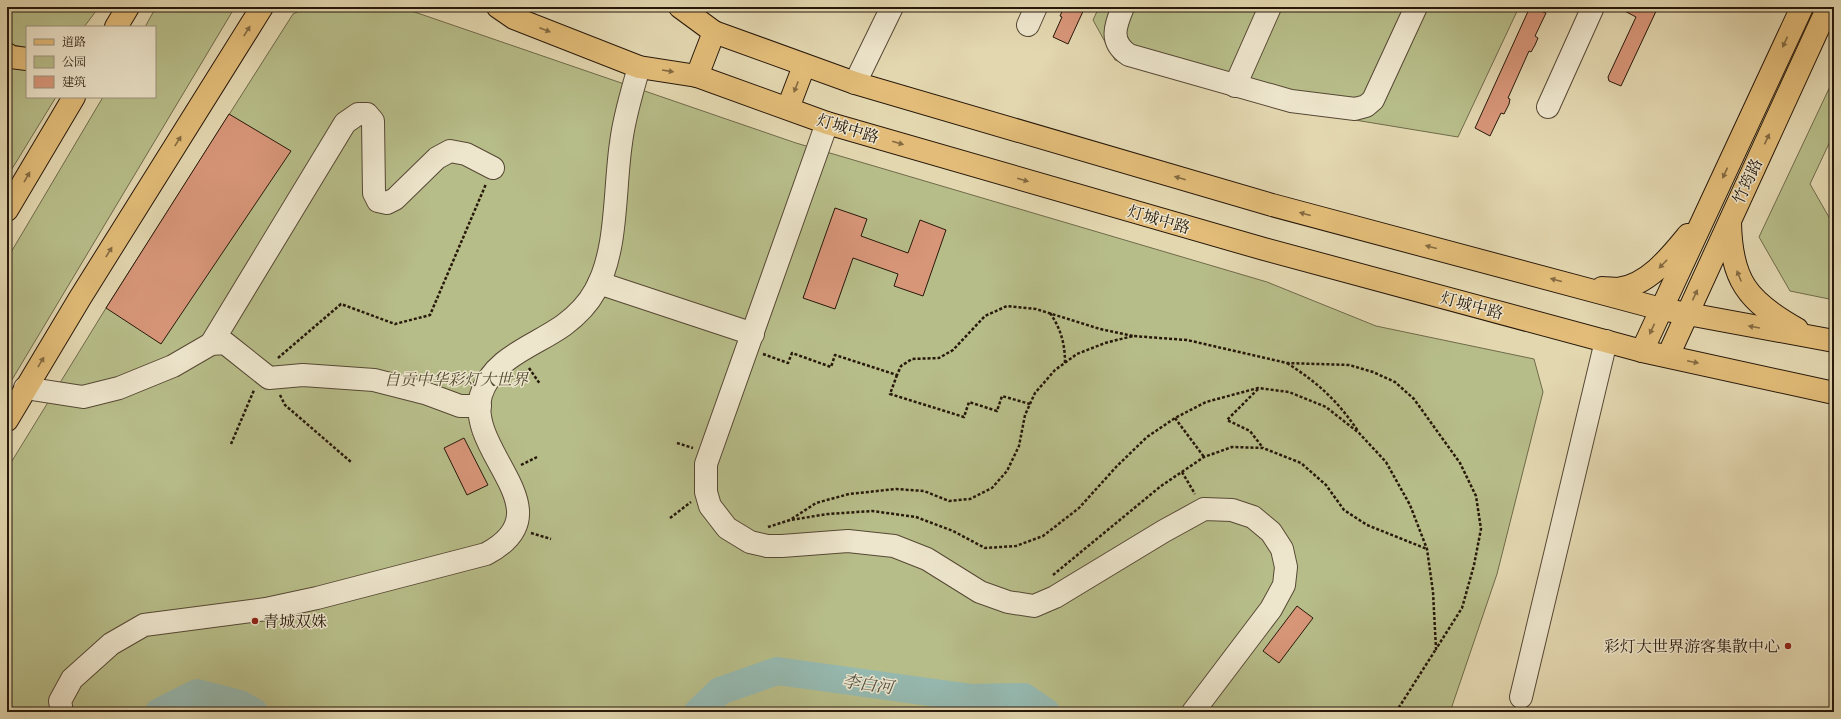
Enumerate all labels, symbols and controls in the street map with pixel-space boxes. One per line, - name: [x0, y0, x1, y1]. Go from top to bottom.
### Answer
- legend: [26, 26, 156, 98]
- one-way arrow: [243, 26, 251, 36]
- one-way arrow: [540, 27, 551, 33]
- text: 道路: [62, 34, 86, 50]
- one-way arrow: [1782, 37, 1788, 48]
- text: 公园: [62, 54, 86, 70]
- one-way arrow: [662, 68, 674, 74]
- text: 建筑: [62, 74, 86, 90]
- one-way arrow: [793, 81, 799, 93]
- street label: 灯城中路: [814, 109, 882, 148]
- one-way arrow: [1764, 133, 1770, 144]
- one-way arrow: [174, 136, 182, 147]
- one-way arrow: [892, 141, 905, 147]
- street label: 竹筠路: [1728, 155, 1767, 207]
- one-way arrow: [1721, 167, 1728, 179]
- one-way arrow: [23, 171, 30, 183]
- one-way arrow: [1174, 175, 1186, 181]
- one-way arrow: [1017, 177, 1029, 183]
- street label: 灯城中路: [1125, 201, 1193, 238]
- one-way arrow: [1299, 211, 1311, 217]
- one-way arrow: [1424, 244, 1436, 250]
- one-way arrow: [105, 247, 113, 257]
- one-way arrow: [1658, 259, 1667, 269]
- one-way arrow: [1736, 270, 1742, 282]
- one-way arrow: [1550, 277, 1562, 283]
- street label: 灯城中路: [1438, 287, 1506, 324]
- one-way arrow: [1692, 289, 1698, 300]
- one-way arrow: [1649, 323, 1655, 335]
- one-way arrow: [1748, 323, 1760, 329]
- one-way arrow: [37, 356, 44, 368]
- one-way arrow: [1687, 359, 1699, 365]
- park label: 自贡中华彩灯大世界: [384, 369, 529, 390]
- place label: 青城双姝: [263, 611, 327, 632]
- marker: 青城双姝: [250, 616, 260, 626]
- place label: 彩灯大世界游客集散中心: [1604, 636, 1780, 657]
- marker: 彩灯大世界游客集散中心: [1783, 641, 1793, 651]
- water label: 李白河: [841, 670, 898, 699]

